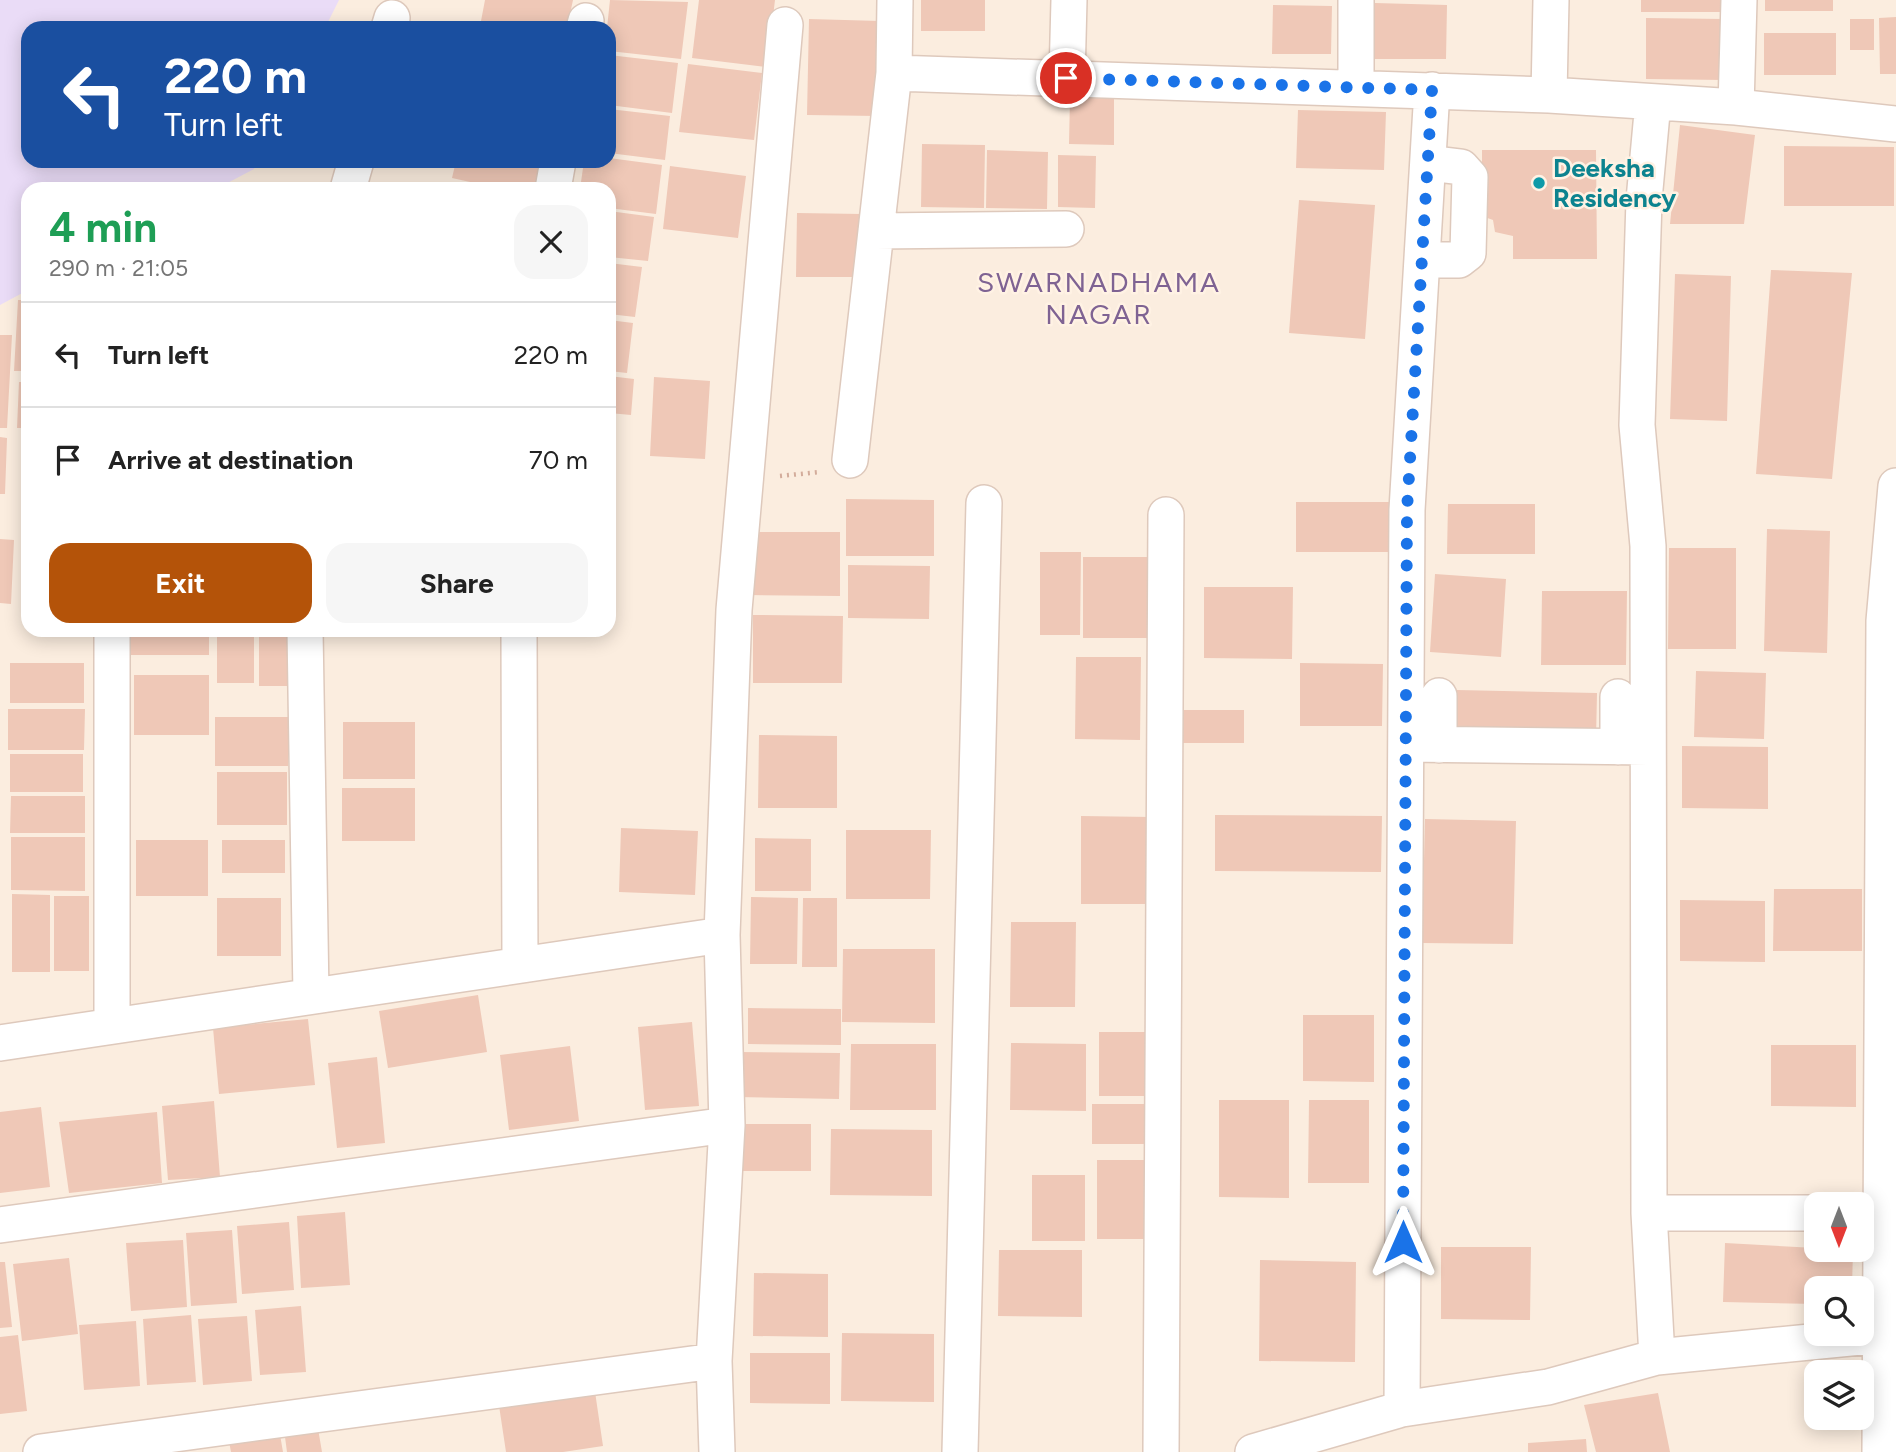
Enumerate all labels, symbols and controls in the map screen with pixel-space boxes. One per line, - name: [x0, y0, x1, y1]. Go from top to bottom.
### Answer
- text: 220 m: [164, 46, 307, 105]
- pin: [1036, 48, 1096, 108]
- icon: left: [49, 49, 140, 140]
- icon: arrive: [1047, 59, 1085, 97]
- text: Turn left: [164, 106, 283, 144]
- place label: Deeksha Residency: [1553, 152, 1676, 214]
- marker: Deeksha Residency: [1531, 175, 1547, 191]
- text: 4 min: [49, 202, 157, 253]
- button: close: [514, 205, 588, 279]
- text: 290 m · 21:05: [49, 254, 188, 282]
- district label: SWARNADHAMA NAGAR: [977, 265, 1221, 331]
- icon: left: [49, 336, 87, 374]
- text: Turn left: [108, 339, 209, 371]
- text: 220 m: [514, 339, 588, 371]
- icon: arrive: [49, 441, 87, 479]
- text: Arrive at destination: [108, 444, 353, 476]
- text: 70 m: [529, 444, 588, 476]
- button: Exit: [49, 543, 312, 623]
- button: Share: [326, 543, 588, 623]
- north arrow: [1804, 1192, 1874, 1262]
- map controls: [1804, 1192, 1874, 1430]
- position arrow: [1366, 1205, 1440, 1279]
- button: search: [1804, 1276, 1874, 1346]
- button: layers: [1804, 1360, 1874, 1430]

